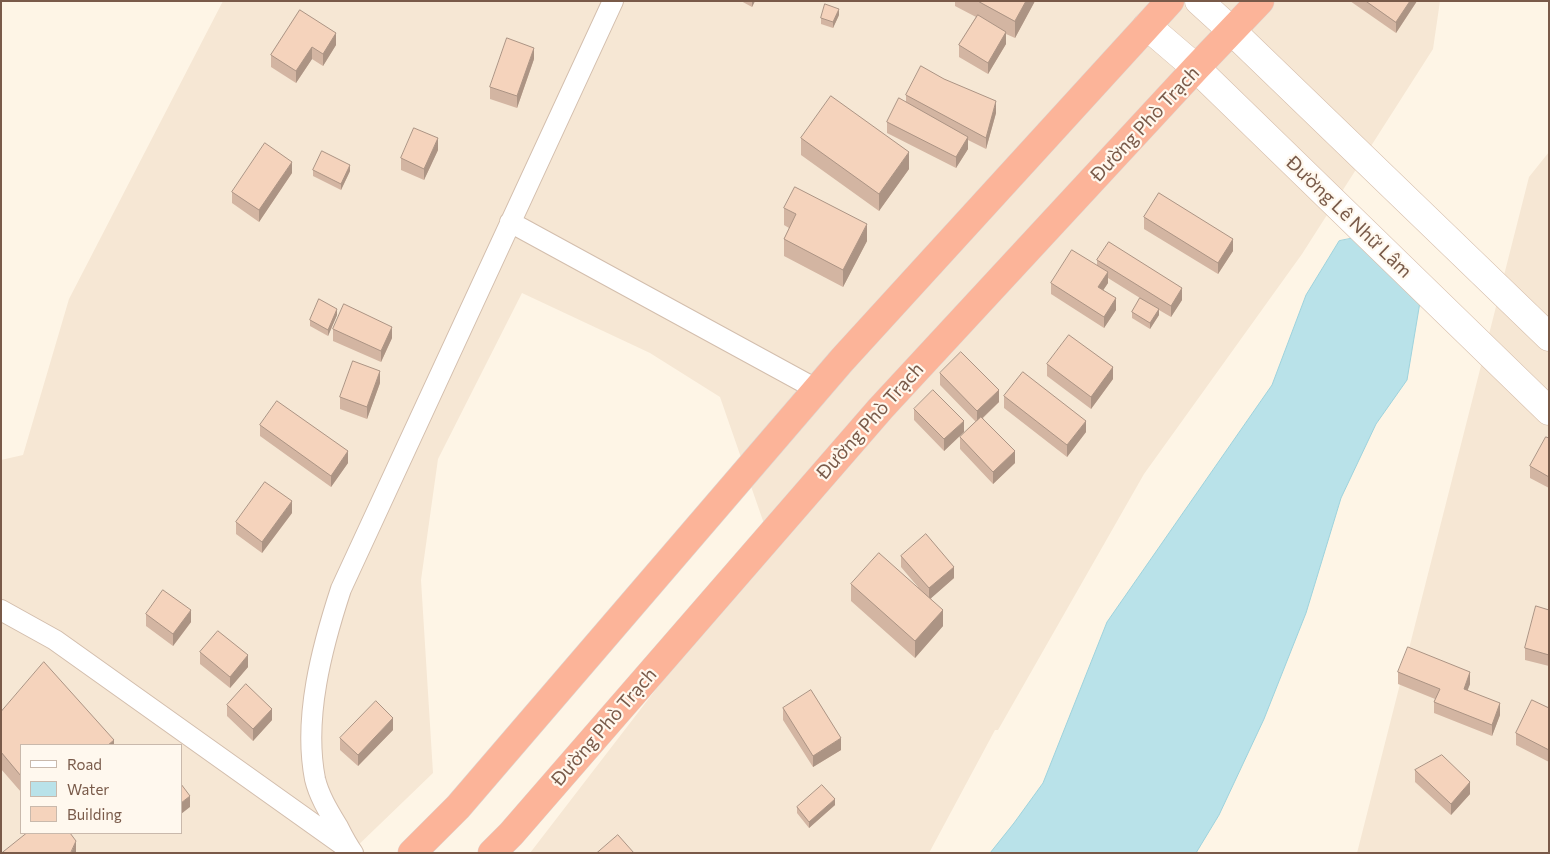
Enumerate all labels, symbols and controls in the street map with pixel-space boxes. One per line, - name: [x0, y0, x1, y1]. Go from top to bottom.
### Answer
- street label: Đường Phò Trạch: [1086, 62, 1204, 186]
- street label: Đường Lê Nhữ Lâm: [1281, 151, 1417, 283]
- street label: Đường Phò Trạch: [812, 358, 928, 484]
- street label: Đường Phò Trạch: [547, 663, 661, 791]
- legend: [20, 744, 182, 834]
- text: Road: [67, 755, 102, 773]
- text: Water: [67, 780, 109, 798]
- text: Building: [67, 805, 122, 823]

